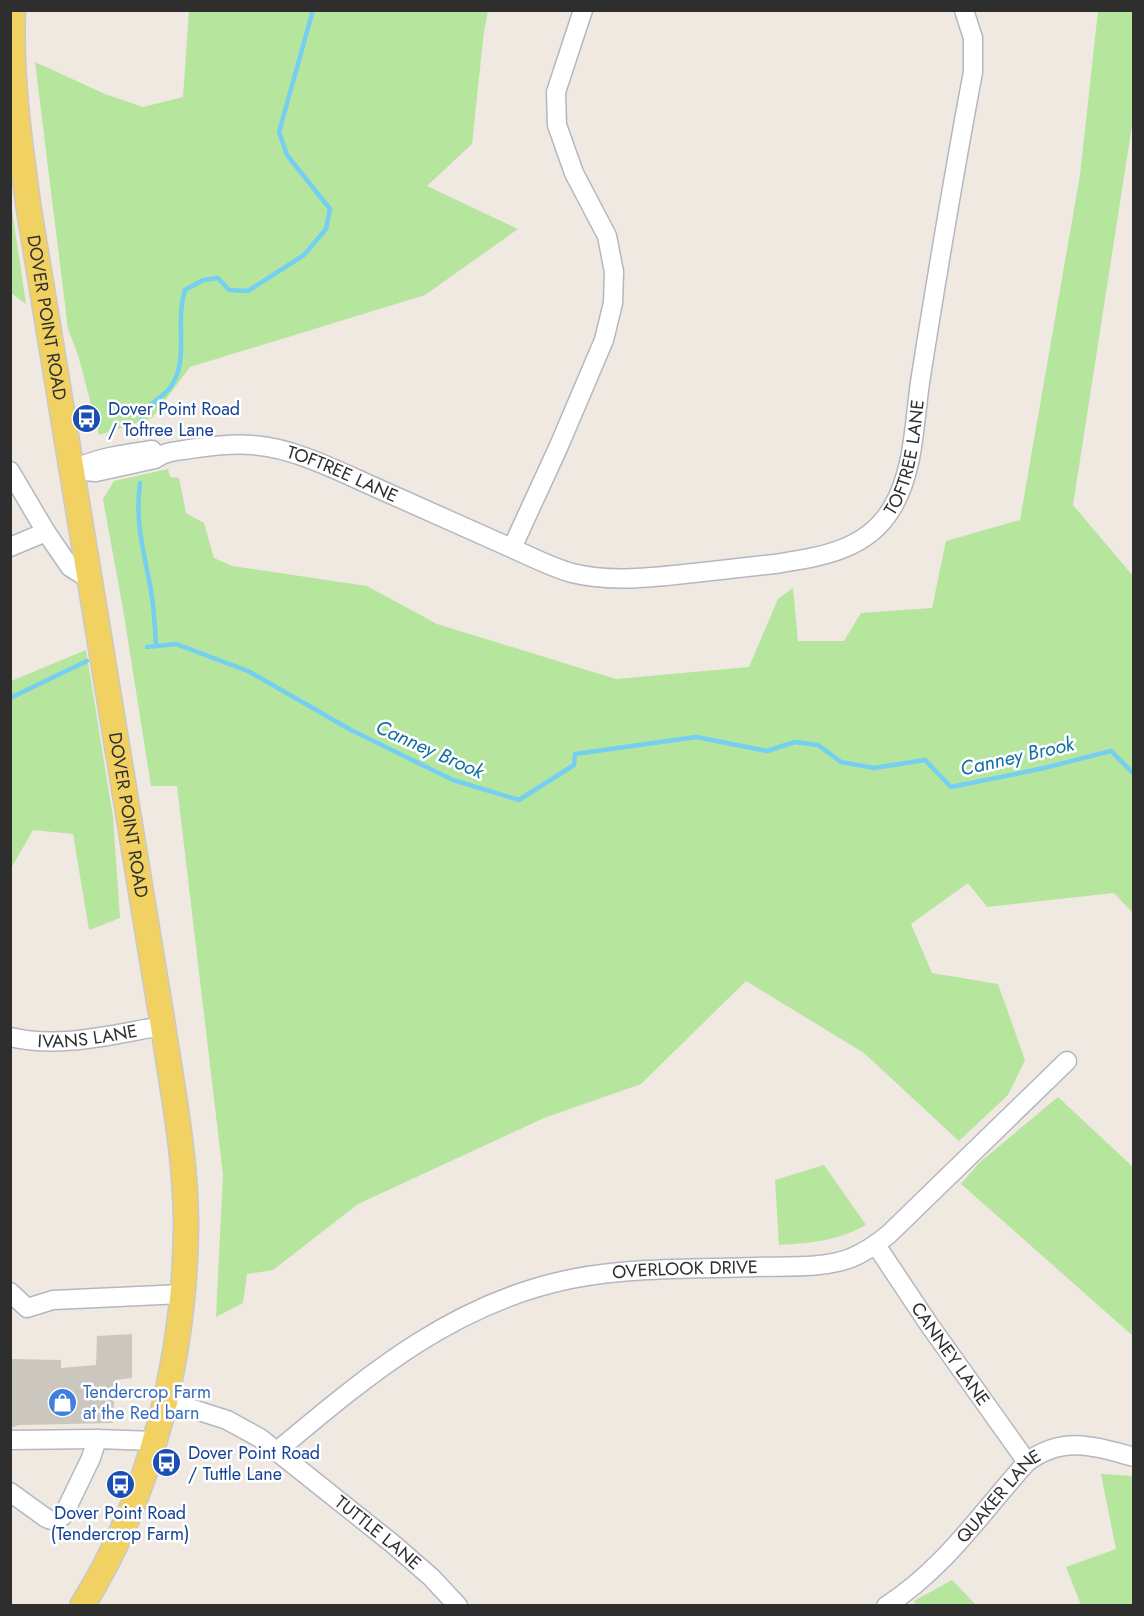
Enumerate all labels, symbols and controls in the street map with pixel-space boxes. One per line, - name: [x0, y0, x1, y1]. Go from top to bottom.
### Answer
- street label: DOVER POINT ROAD: [20, 233, 73, 402]
- place label: Dover Point Road / Toftree Lane: [108, 396, 240, 443]
- street label: TOFTREE LANE: [878, 398, 931, 520]
- bus stop icon: Dover Point Road / Toftree Lane: [71, 403, 103, 435]
- street label: TOFTREE LANE: [284, 439, 402, 509]
- water label: Canney Brook: [371, 713, 490, 787]
- water label: Canney Brook: [957, 729, 1078, 784]
- street label: DOVER POINT ROAD: [102, 730, 155, 900]
- street label: IVANS LANE: [37, 1018, 139, 1055]
- street label: OVERLOOK DRIVE: [611, 1254, 758, 1286]
- street label: CANNEY LANE: [905, 1297, 996, 1411]
- place label: Tendercrop Farm at the Red barn: [83, 1379, 211, 1426]
- shop icon: Tendercrop Farm at the Red barn: [46, 1386, 78, 1418]
- place label: Dover Point Road / Tuttle Lane: [188, 1440, 320, 1487]
- street label: QUAKER LANE: [950, 1443, 1046, 1549]
- bus stop icon: Dover Point Road / Tuttle Lane: [151, 1447, 183, 1479]
- bus stop icon: Dover Point Road (Tendercrop Farm): [104, 1468, 136, 1500]
- street label: TUTTLE LANE: [329, 1489, 427, 1576]
- place label: Dover Point Road (Tendercrop Farm): [50, 1500, 190, 1547]

